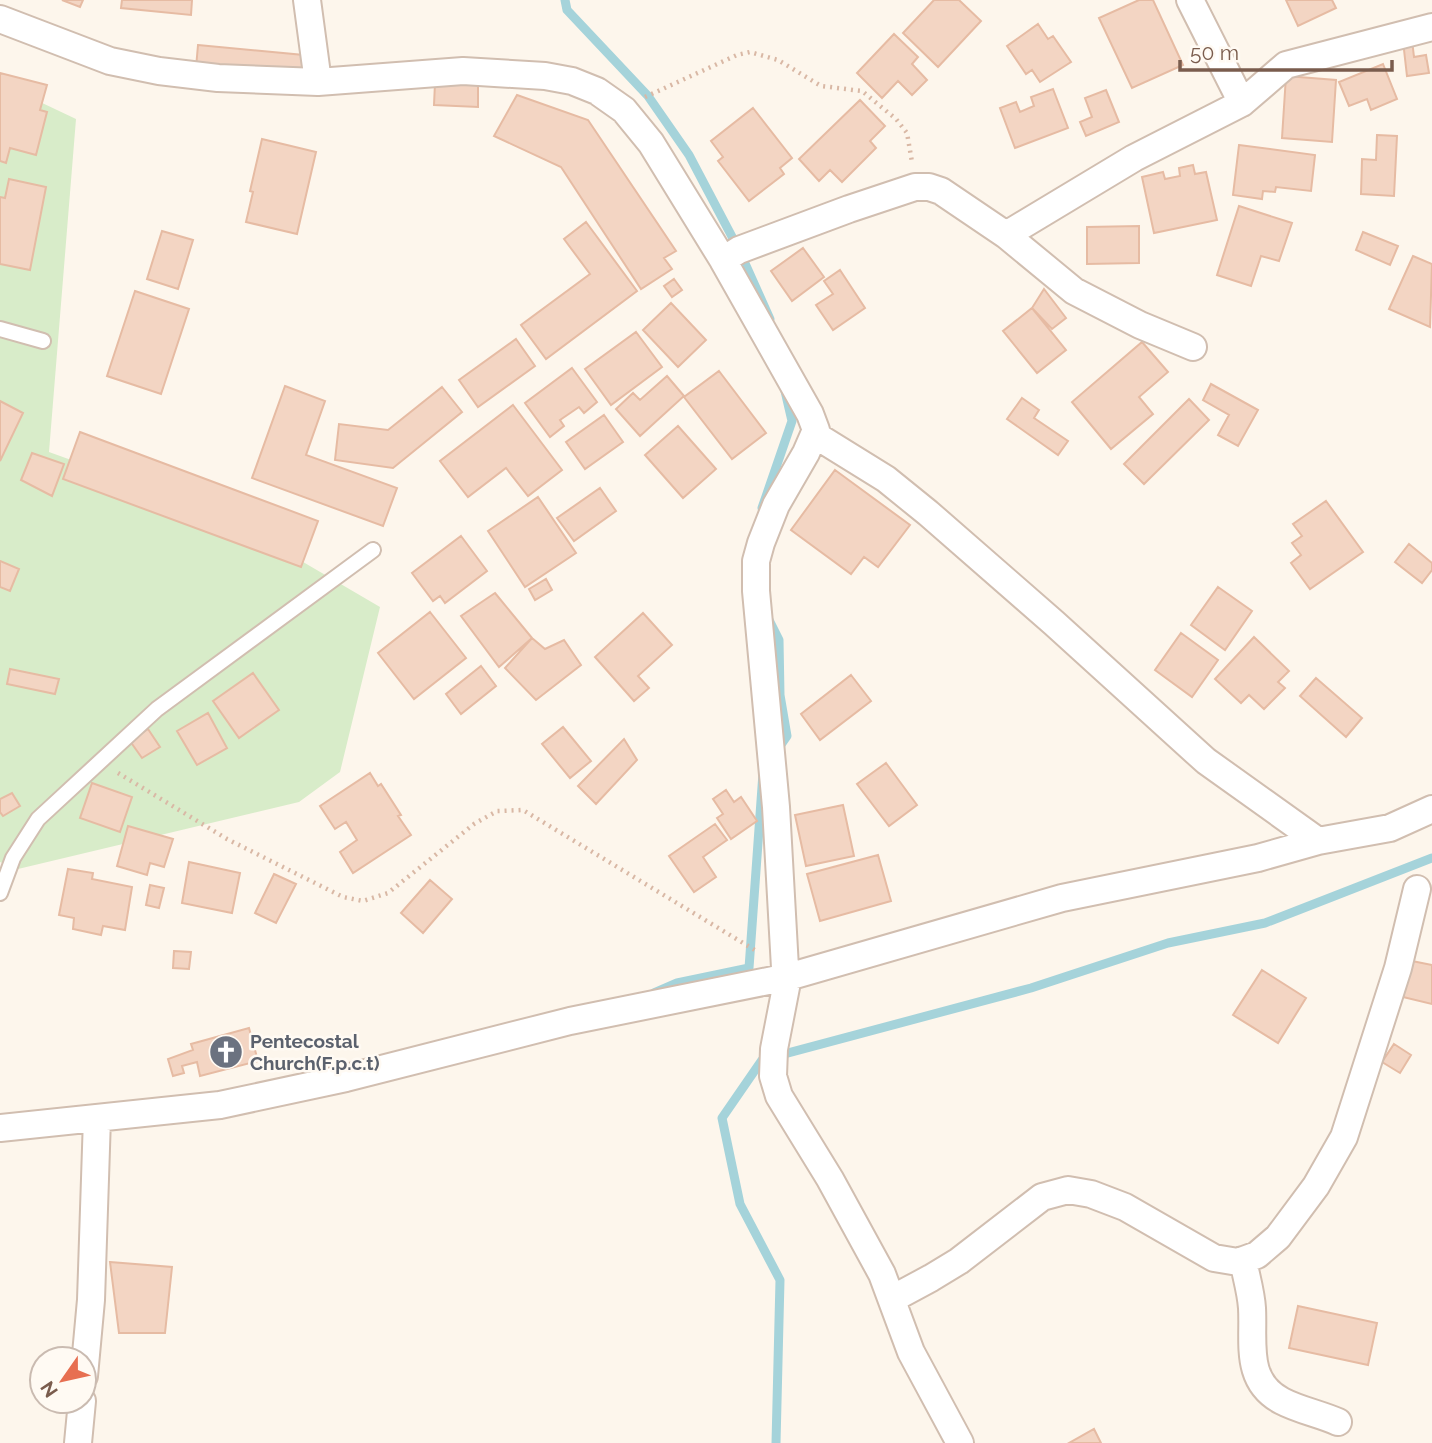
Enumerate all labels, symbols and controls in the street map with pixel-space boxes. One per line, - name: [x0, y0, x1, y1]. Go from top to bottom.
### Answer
- scale bar: [1180, 28, 1392, 72]
- text: 50 m: [1190, 40, 1239, 65]
- place label: Pentecostal Church(F.p.c.t): [250, 1030, 380, 1074]
- church icon: Pentecostal Church(F.p.c.t): [207, 1033, 245, 1071]
- north arrow: [28, 1345, 98, 1415]
- text: N: [36, 1377, 62, 1402]

